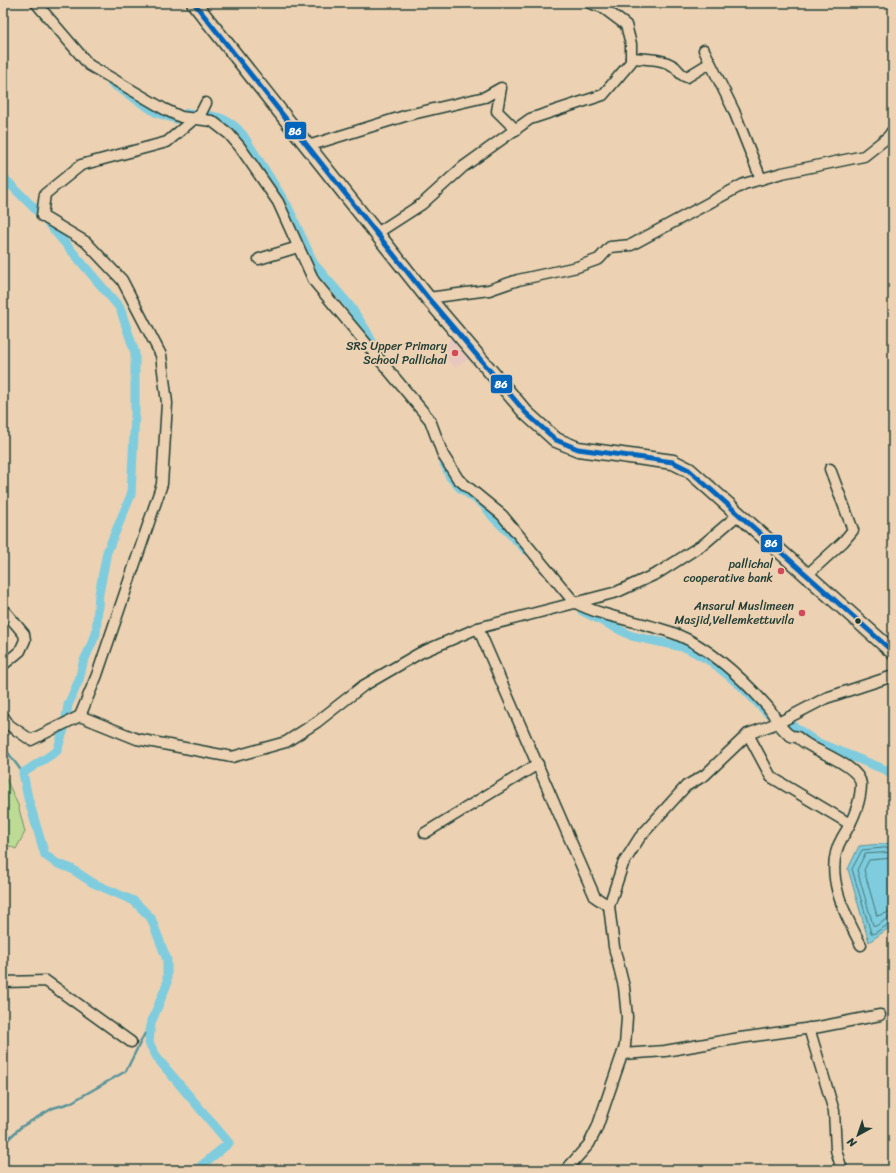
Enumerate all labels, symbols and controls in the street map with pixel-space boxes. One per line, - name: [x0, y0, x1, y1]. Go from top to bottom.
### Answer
- line badge: 86: [284, 121, 307, 140]
- text: 86: [288, 122, 301, 141]
- place label: SRS Upper Primary School Pallichal: [346, 335, 448, 371]
- marker: SRS Upper Primary School Pallichal: [450, 348, 460, 358]
- line badge: 86: [490, 374, 513, 394]
- text: 86: [494, 375, 507, 394]
- line badge: 86: [760, 534, 783, 553]
- text: 86: [764, 534, 777, 553]
- place label: pallichal cooperative bank: [683, 553, 774, 589]
- marker: pallichal cooperative bank: [776, 566, 786, 576]
- place label: Ansarul Muslimeen Masjid,Vellemkettuvila: [675, 595, 795, 631]
- marker: Ansarul Muslimeen Masjid,Vellemkettuvila: [797, 608, 807, 618]
- unlabelled marker: [853, 616, 863, 626]
- north arrow: [838, 1115, 878, 1155]
- text: N: [843, 1132, 862, 1153]

